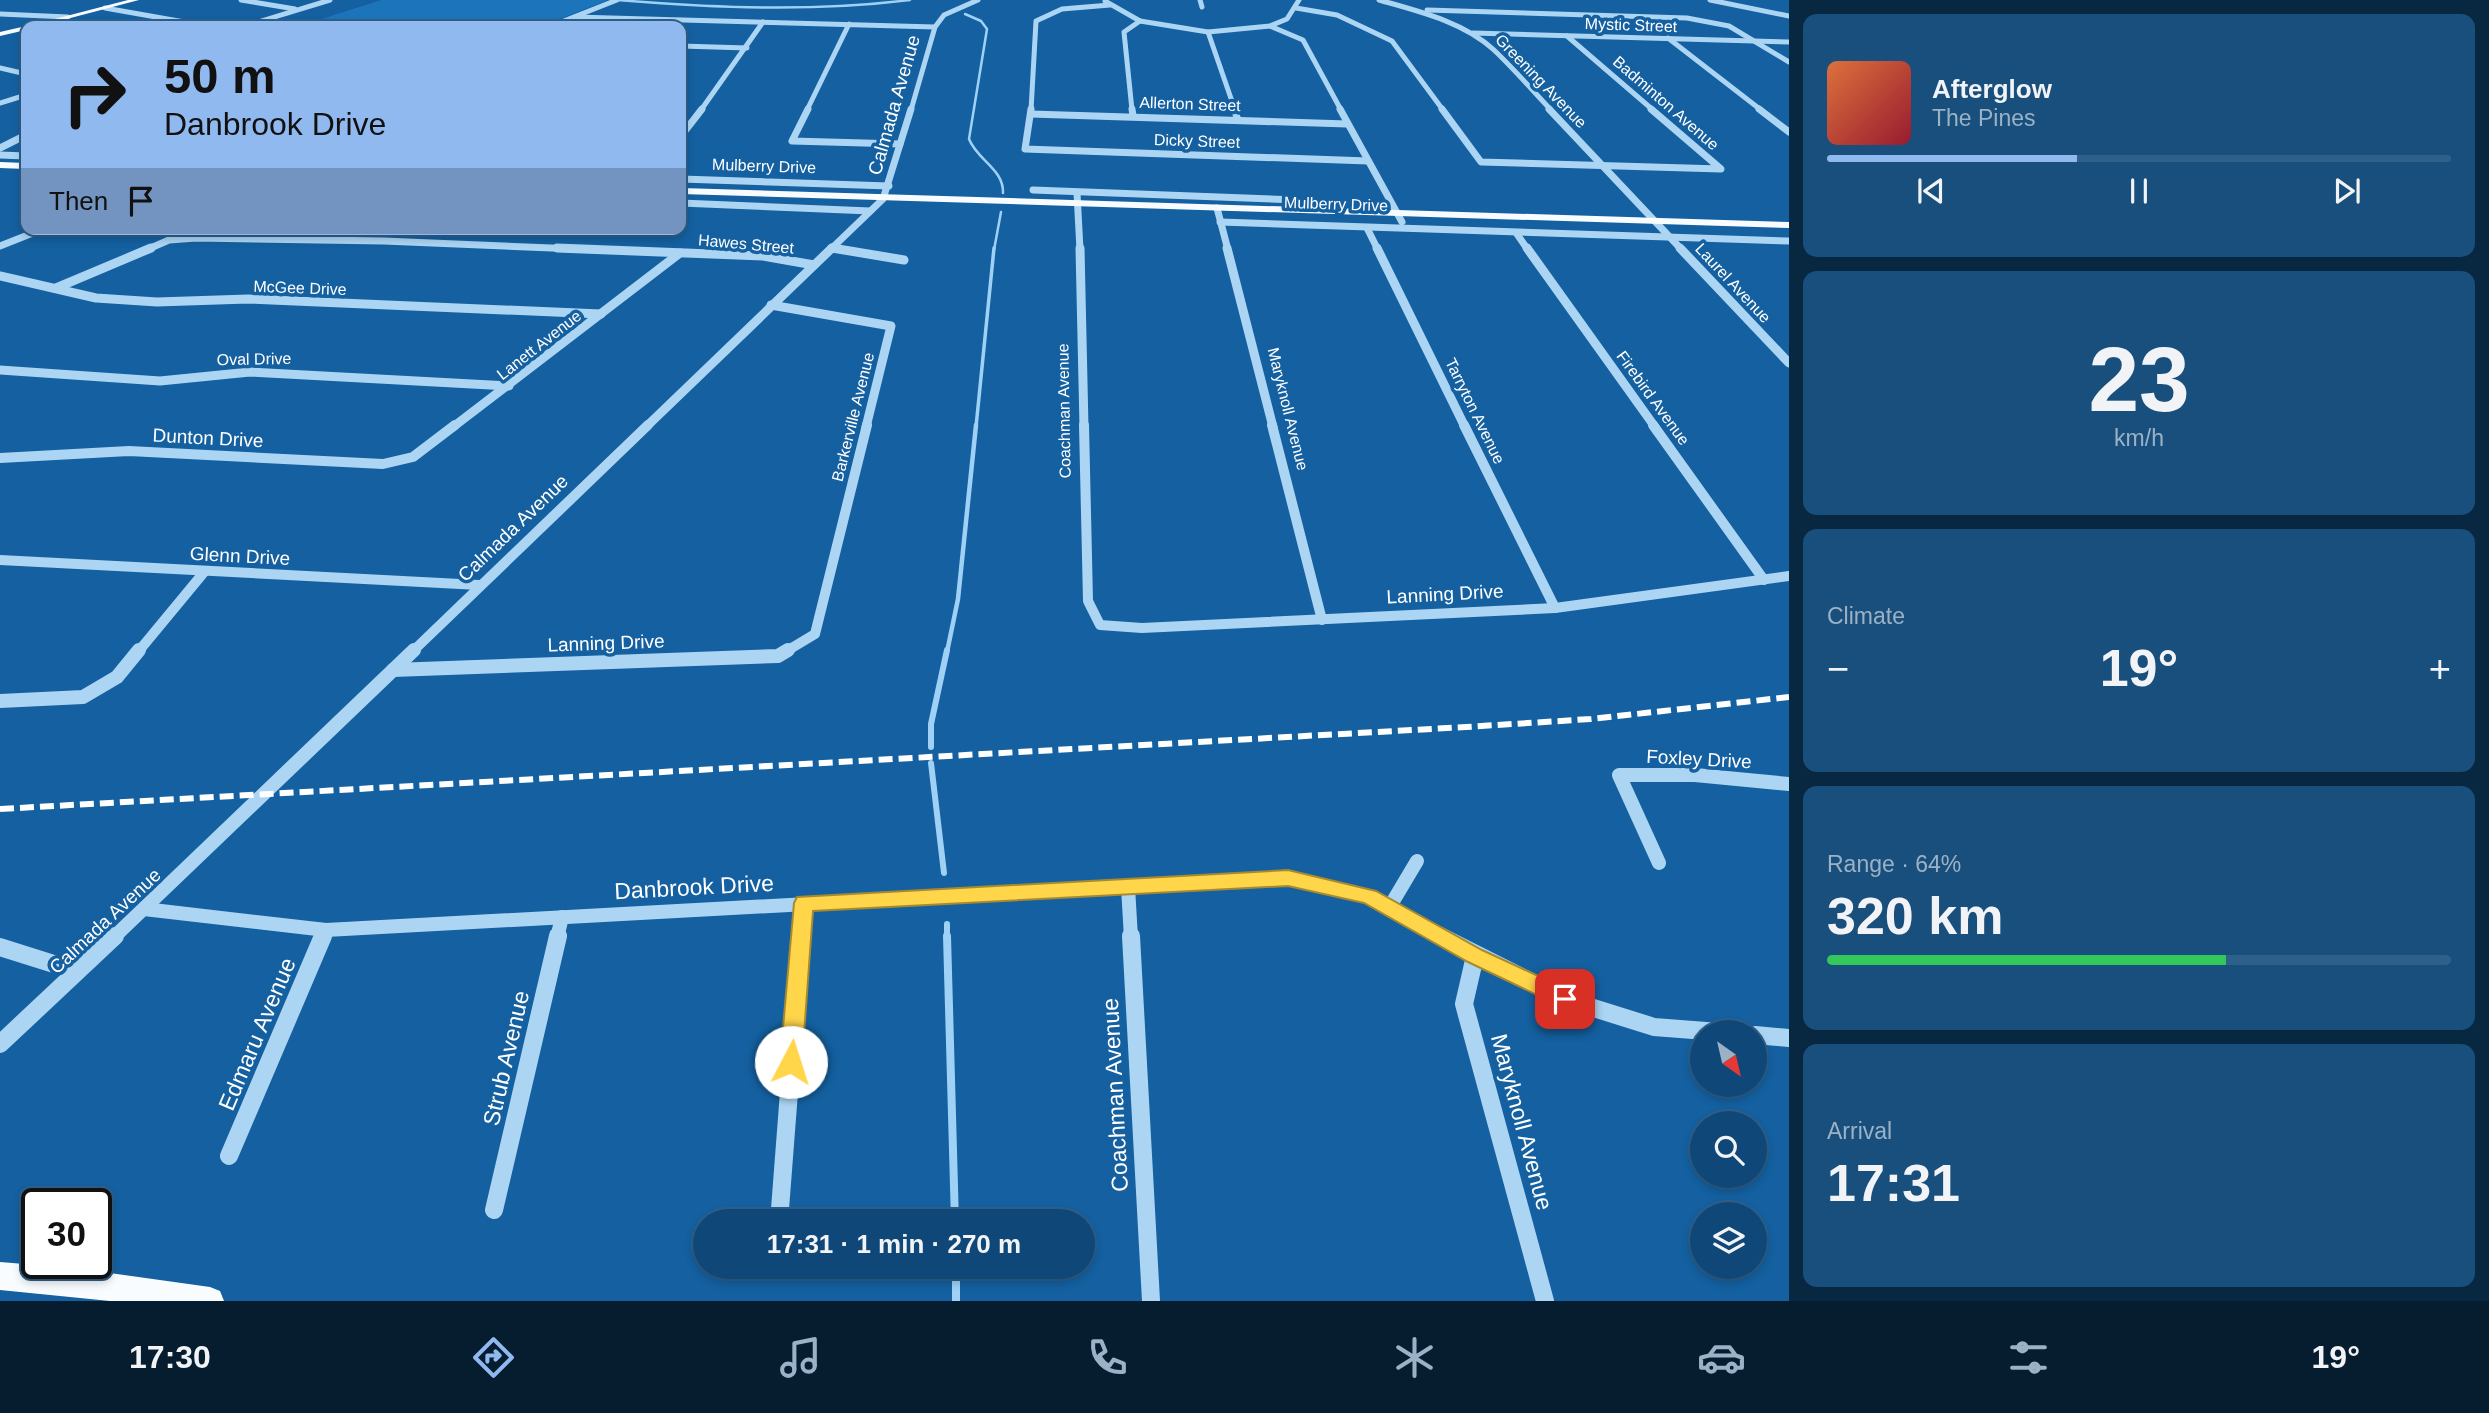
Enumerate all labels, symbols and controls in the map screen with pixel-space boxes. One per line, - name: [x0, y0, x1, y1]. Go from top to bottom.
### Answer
- street label: Mystic Street: [1584, 15, 1678, 35]
- street label: Greening Avenue: [1492, 31, 1590, 131]
- street label: Calmada Avenue: [864, 33, 924, 177]
- icon: right: [49, 49, 140, 140]
- text: 50 m: [164, 49, 276, 103]
- street label: Badminton Avenue: [1610, 53, 1722, 153]
- text: Afterglow: [1932, 74, 2052, 104]
- street label: Allerton Street: [1139, 94, 1242, 114]
- text: The Pines: [1932, 105, 2036, 131]
- text: Danbrook Drive: [164, 106, 386, 142]
- street label: Dicky Street: [1154, 131, 1241, 151]
- street label: Mulberry Drive: [712, 156, 816, 176]
- icon: previous: [1912, 172, 1950, 210]
- icon: pause: [2120, 172, 2158, 210]
- icon: next: [2328, 172, 2366, 210]
- icon: arrive: [122, 182, 160, 220]
- text: Then: [49, 186, 108, 216]
- street label: Mulberry Drive: [1284, 194, 1388, 214]
- street label: Hawes Street: [697, 231, 795, 257]
- street label: Laurel Avenue: [1692, 240, 1774, 326]
- street label: McGee Drive: [253, 278, 347, 298]
- street label: Lanett Avenue: [494, 307, 585, 383]
- text: 23: [2088, 329, 2190, 430]
- street label: Coachman Avenue: [1054, 343, 1074, 479]
- street label: Maryknoll Avenue: [1265, 346, 1312, 472]
- street label: Firebird Avenue: [1613, 348, 1693, 448]
- street label: Oval Drive: [217, 350, 292, 368]
- street label: Barkerville Avenue: [829, 351, 877, 483]
- street label: Tarryton Avenue: [1442, 355, 1508, 467]
- street label: Dunton Drive: [152, 425, 264, 451]
- text: km/h: [2114, 425, 2164, 451]
- street label: Calmada Avenue: [454, 470, 572, 586]
- street label: Glenn Drive: [189, 543, 291, 569]
- street label: Lanning Drive: [1386, 580, 1504, 608]
- text: Climate: [1827, 603, 1905, 629]
- street label: Lanning Drive: [547, 630, 665, 656]
- text: 19°: [2100, 639, 2178, 697]
- text: −: [1827, 648, 1849, 690]
- text: +: [2429, 648, 2451, 690]
- street label: Foxley Drive: [1646, 746, 1752, 772]
- text: Range · 64%: [1827, 851, 1961, 877]
- street label: Calmada Avenue: [45, 864, 165, 978]
- street label: Danbrook Drive: [614, 870, 774, 904]
- text: 320 km: [1827, 887, 2003, 945]
- street label: Edmaru Avenue: [213, 954, 301, 1114]
- pin: [1535, 969, 1595, 1029]
- icon: arrive: [1546, 980, 1584, 1018]
- street label: Strub Avenue: [478, 988, 534, 1128]
- street label: Coachman Avenue: [1097, 997, 1133, 1193]
- north arrow: [1690, 1020, 1768, 1097]
- map controls: [1690, 1020, 1767, 1279]
- position arrow: [754, 1025, 828, 1099]
- street label: Maryknoll Avenue: [1486, 1031, 1558, 1213]
- button: search: [1690, 1111, 1767, 1188]
- text: Arrival: [1827, 1118, 1892, 1144]
- text: 17:31: [1827, 1154, 1960, 1212]
- speed limit sign: 30: [21, 1188, 112, 1279]
- button: layers: [1690, 1202, 1767, 1279]
- text: 17:31 · 1 min · 270 m: [767, 1229, 1021, 1259]
- icon: directions: [469, 1333, 518, 1382]
- icon: music: [776, 1333, 825, 1382]
- icon: phone: [1083, 1333, 1132, 1382]
- icon: climate: [1390, 1333, 1439, 1382]
- icon: car: [1697, 1333, 1746, 1382]
- icon: filters: [2004, 1333, 2053, 1382]
- text: 17:30: [129, 1339, 211, 1375]
- text: 19°: [2312, 1339, 2360, 1375]

